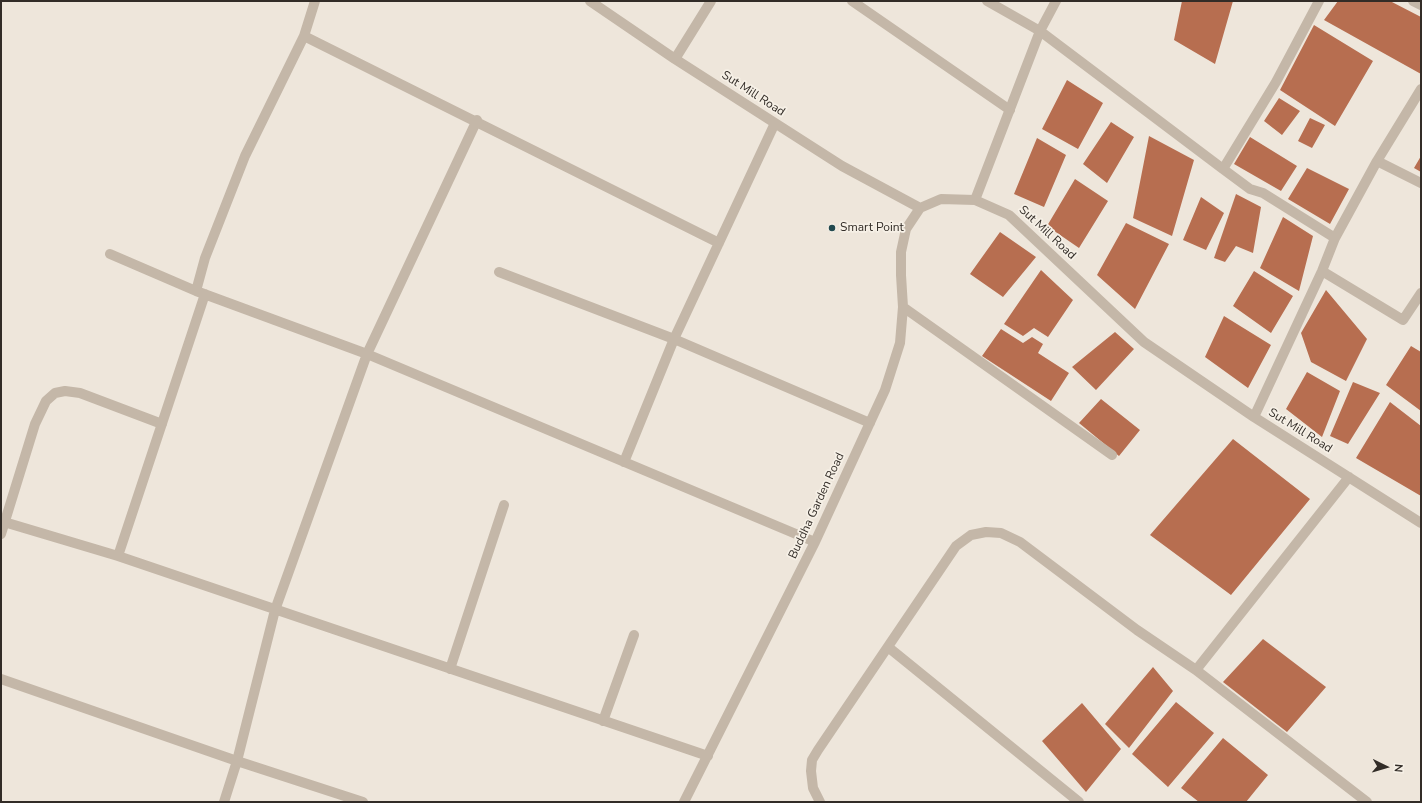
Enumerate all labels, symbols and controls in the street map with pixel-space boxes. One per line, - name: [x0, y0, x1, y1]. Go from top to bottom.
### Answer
- street label: Sut Mill Road: [719, 68, 787, 120]
- street label: Sut Mill Road: [1016, 203, 1078, 263]
- place label: Smart Point: [840, 221, 904, 235]
- marker: Smart Point: [827, 223, 837, 233]
- street label: Sut Mill Road: [1265, 406, 1335, 456]
- street label: Buddha Garden Road: [786, 451, 848, 561]
- north arrow: [1366, 747, 1406, 787]
- text: N: [1391, 763, 1406, 773]

